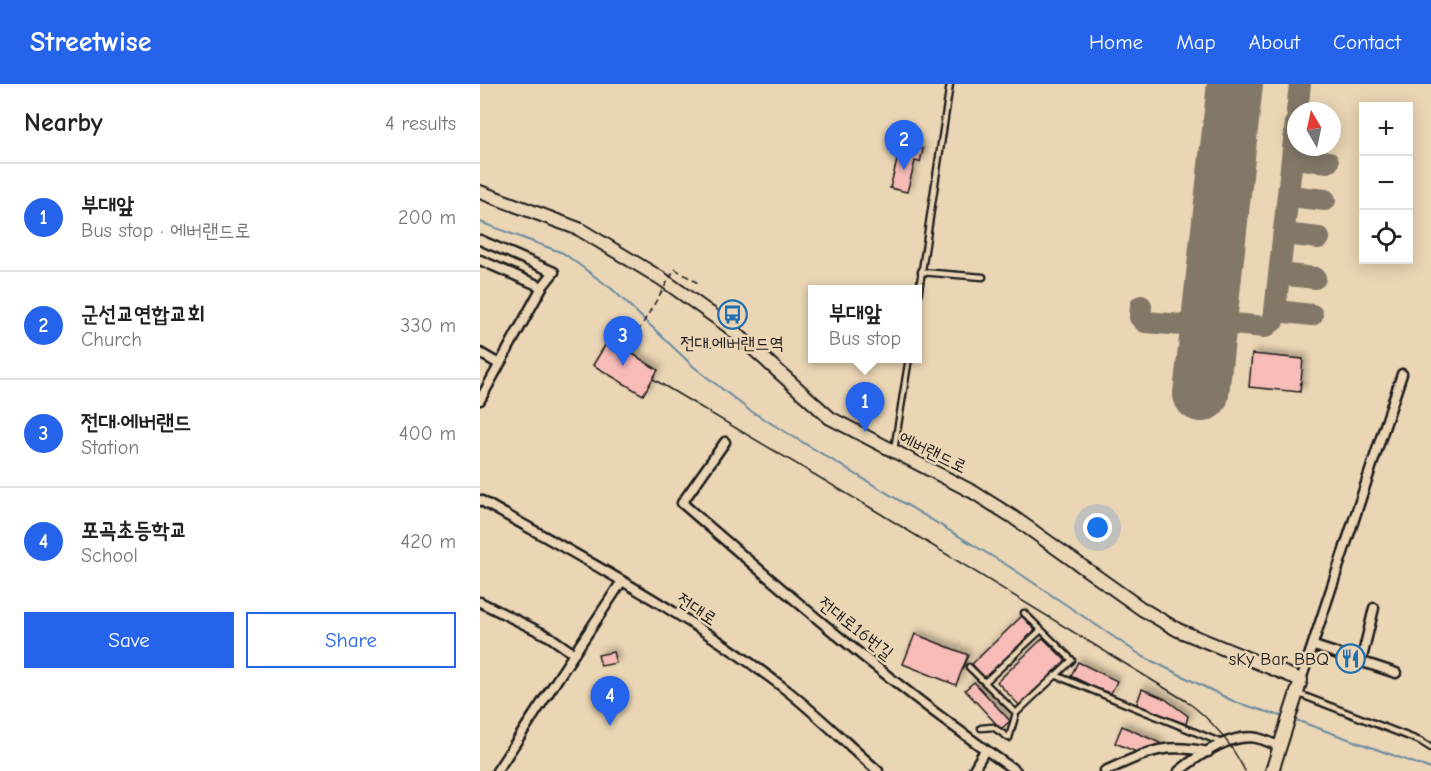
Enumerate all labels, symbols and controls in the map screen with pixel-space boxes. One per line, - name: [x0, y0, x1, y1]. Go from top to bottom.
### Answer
- text: Streetwise: [30, 26, 151, 58]
- text: Home: [1089, 30, 1143, 54]
- text: Map: [1176, 30, 1216, 54]
- text: About: [1249, 30, 1300, 54]
- text: Contact: [1333, 30, 1401, 54]
- north arrow: [1287, 102, 1341, 156]
- map controls: [1359, 102, 1413, 264]
- button: +: [1359, 102, 1413, 156]
- text: Nearby: [24, 108, 103, 138]
- text: 4 results: [385, 112, 456, 135]
- pin: 2: [884, 120, 924, 170]
- button: −: [1359, 156, 1413, 210]
- text: 부대앞: [81, 192, 134, 218]
- text: 1: [40, 206, 47, 229]
- text: 200 m: [398, 206, 456, 229]
- button: locate: [1359, 210, 1413, 264]
- text: Bus stop · 에버랜드로: [81, 219, 251, 242]
- popup: [808, 285, 922, 363]
- bus stop icon: 전대.에버랜드역: [716, 298, 748, 330]
- text: 부대앞: [829, 300, 882, 326]
- text: 군선교연합교회: [81, 301, 205, 327]
- text: 2: [39, 314, 48, 337]
- text: 330 m: [400, 314, 456, 337]
- pin: 3: [604, 316, 642, 366]
- text: Bus stop: [829, 327, 901, 350]
- text: Church: [81, 328, 142, 351]
- place label: 전대.에버랜드역: [680, 333, 784, 354]
- pin: 1: [846, 382, 884, 432]
- text: 전대·에버랜드: [81, 409, 192, 435]
- text: 3: [39, 422, 48, 445]
- text: 400 m: [399, 422, 456, 445]
- street label: 에버랜드로: [896, 427, 970, 478]
- text: Station: [81, 436, 139, 459]
- your location: [1083, 513, 1112, 542]
- text: 포곡초등학교: [81, 517, 187, 543]
- text: 4: [39, 530, 48, 553]
- text: 420 m: [400, 530, 456, 553]
- text: School: [81, 544, 138, 567]
- street label: 전대로: [673, 589, 721, 630]
- street label: 전대로16번길: [814, 593, 898, 664]
- button: Save: [24, 612, 234, 668]
- button: Share: [246, 612, 456, 668]
- restaurant icon: sKy Bar BBQ: [1334, 643, 1366, 675]
- place label: sKy Bar BBQ: [1229, 649, 1329, 670]
- pin: 4: [590, 676, 630, 726]

